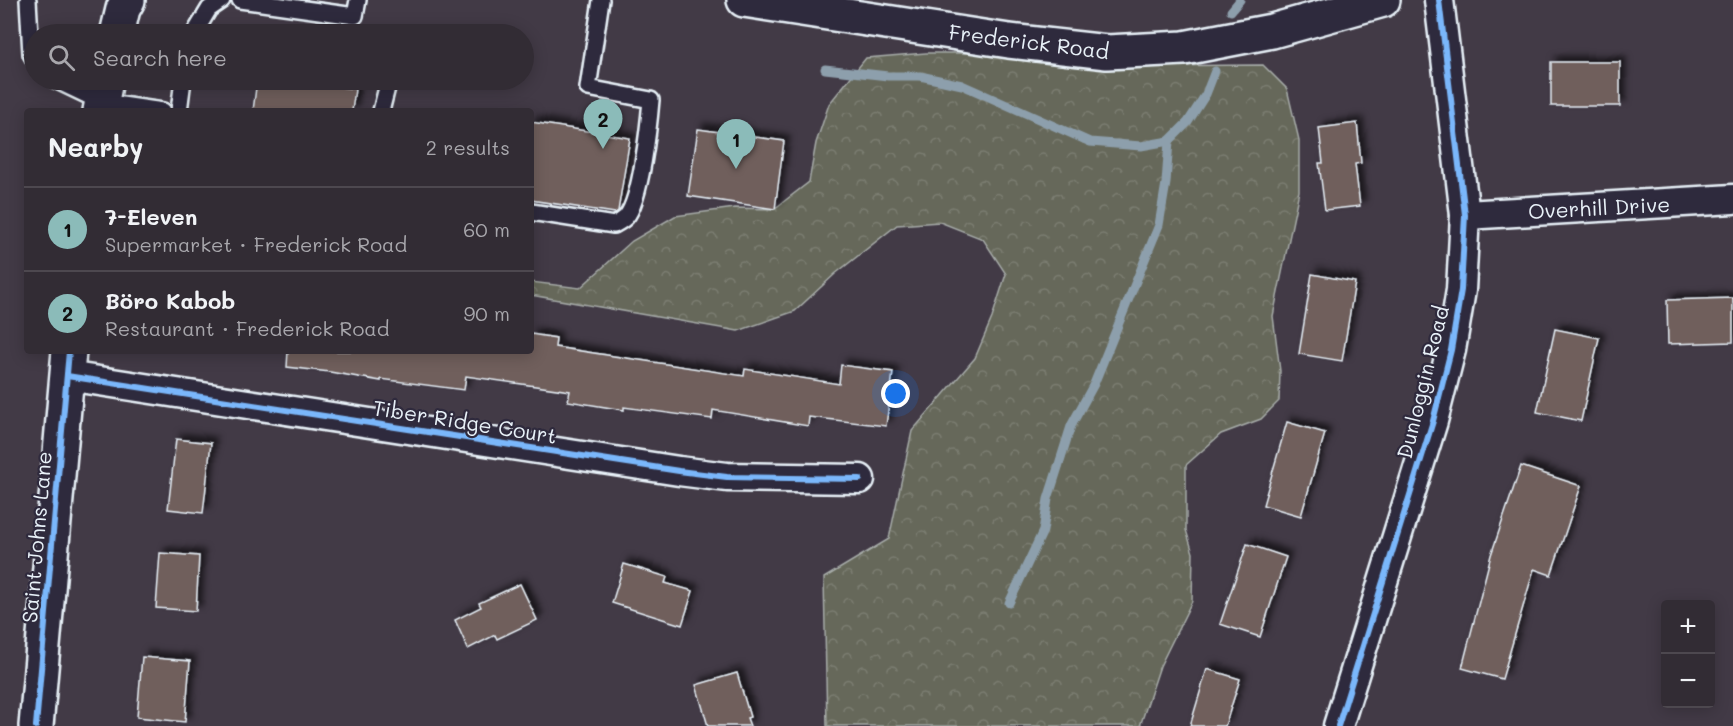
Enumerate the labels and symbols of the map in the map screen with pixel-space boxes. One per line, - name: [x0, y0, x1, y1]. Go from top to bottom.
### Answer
- street label: Frederick Road: [947, 18, 1111, 64]
- pin: 2: [584, 100, 622, 149]
- pin: 1: [716, 120, 756, 169]
- street label: Overhill Drive: [1527, 190, 1671, 224]
- street label: Dunloggin Road: [1390, 303, 1454, 461]
- your location: [881, 379, 910, 408]
- street label: Tiber Ridge Court: [371, 393, 559, 449]
- street label: Saint Johns Lane: [15, 450, 57, 624]

